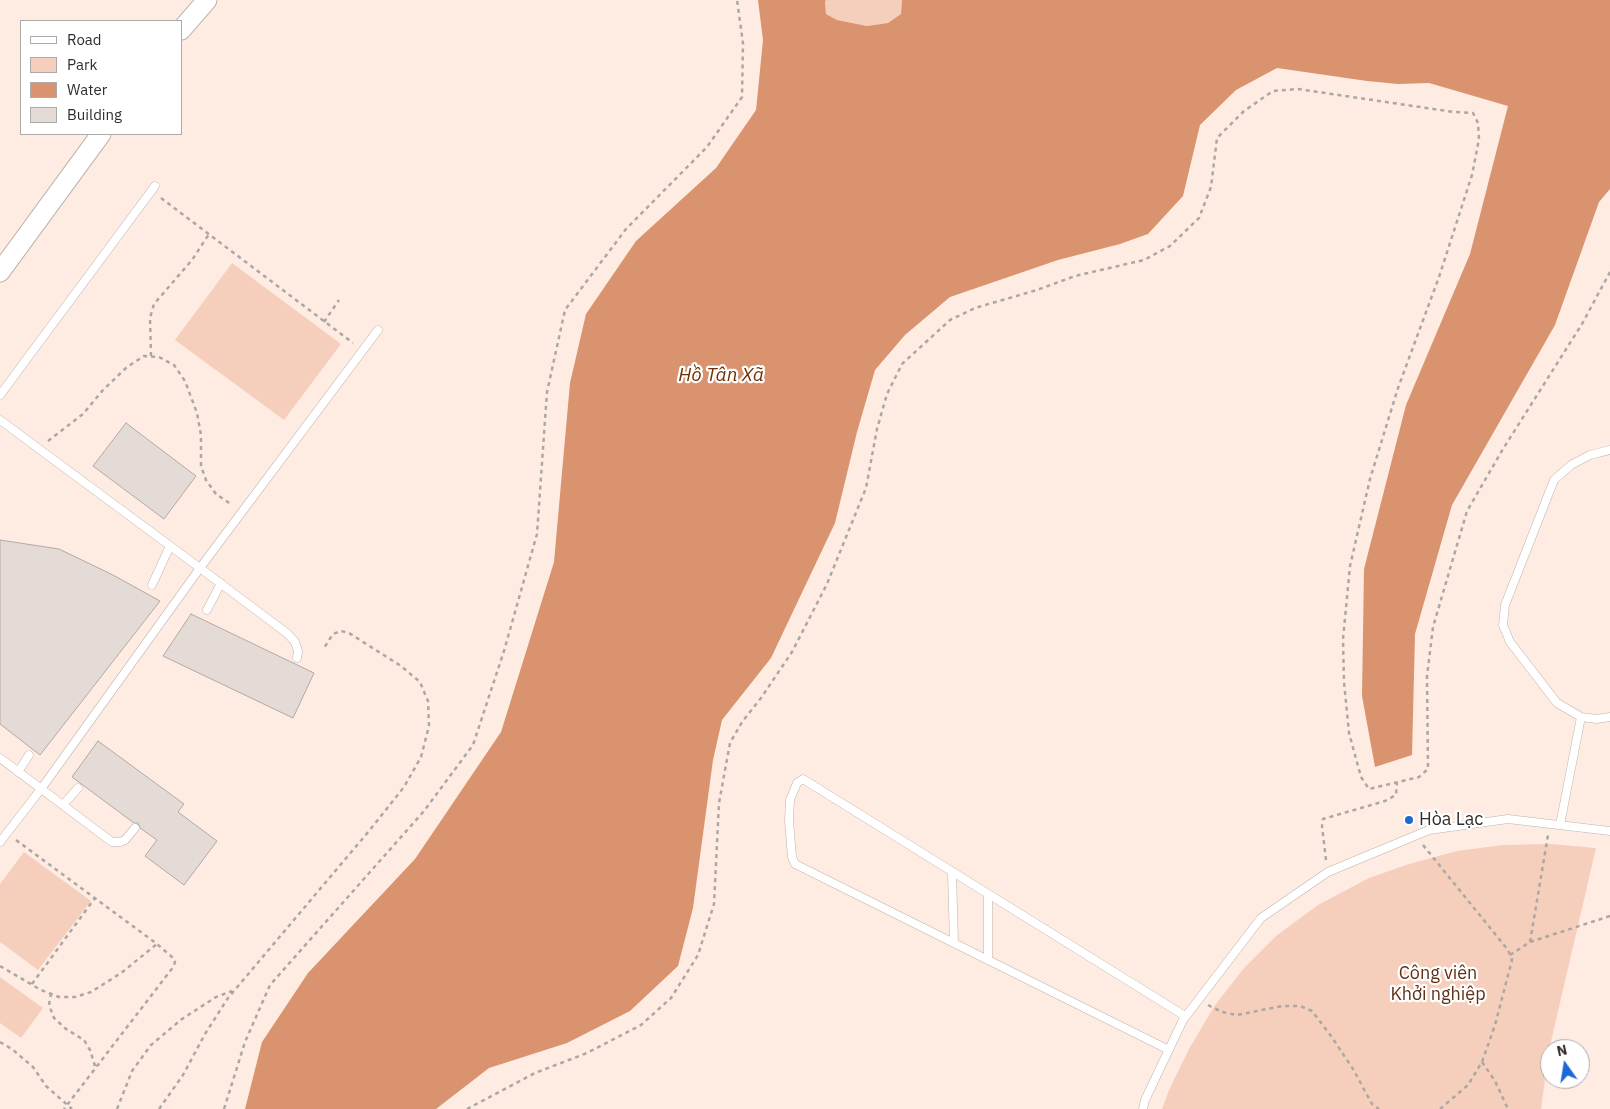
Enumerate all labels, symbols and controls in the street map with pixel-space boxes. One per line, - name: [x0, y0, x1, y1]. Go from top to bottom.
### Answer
- legend: [20, 20, 182, 135]
- text: Road: [67, 30, 102, 49]
- text: Park: [67, 55, 97, 74]
- text: Water: [67, 80, 107, 99]
- text: Building: [67, 105, 122, 124]
- water label: Hồ Tân Xã: [678, 365, 764, 387]
- place label: Hòa Lạc: [1419, 809, 1483, 831]
- marker: Hòa Lạc: [1403, 814, 1415, 826]
- park label: Công viên Khởi nghiệp: [1390, 963, 1486, 1006]
- north arrow: [1540, 1039, 1590, 1089]
- text: N: [1555, 1040, 1569, 1060]

